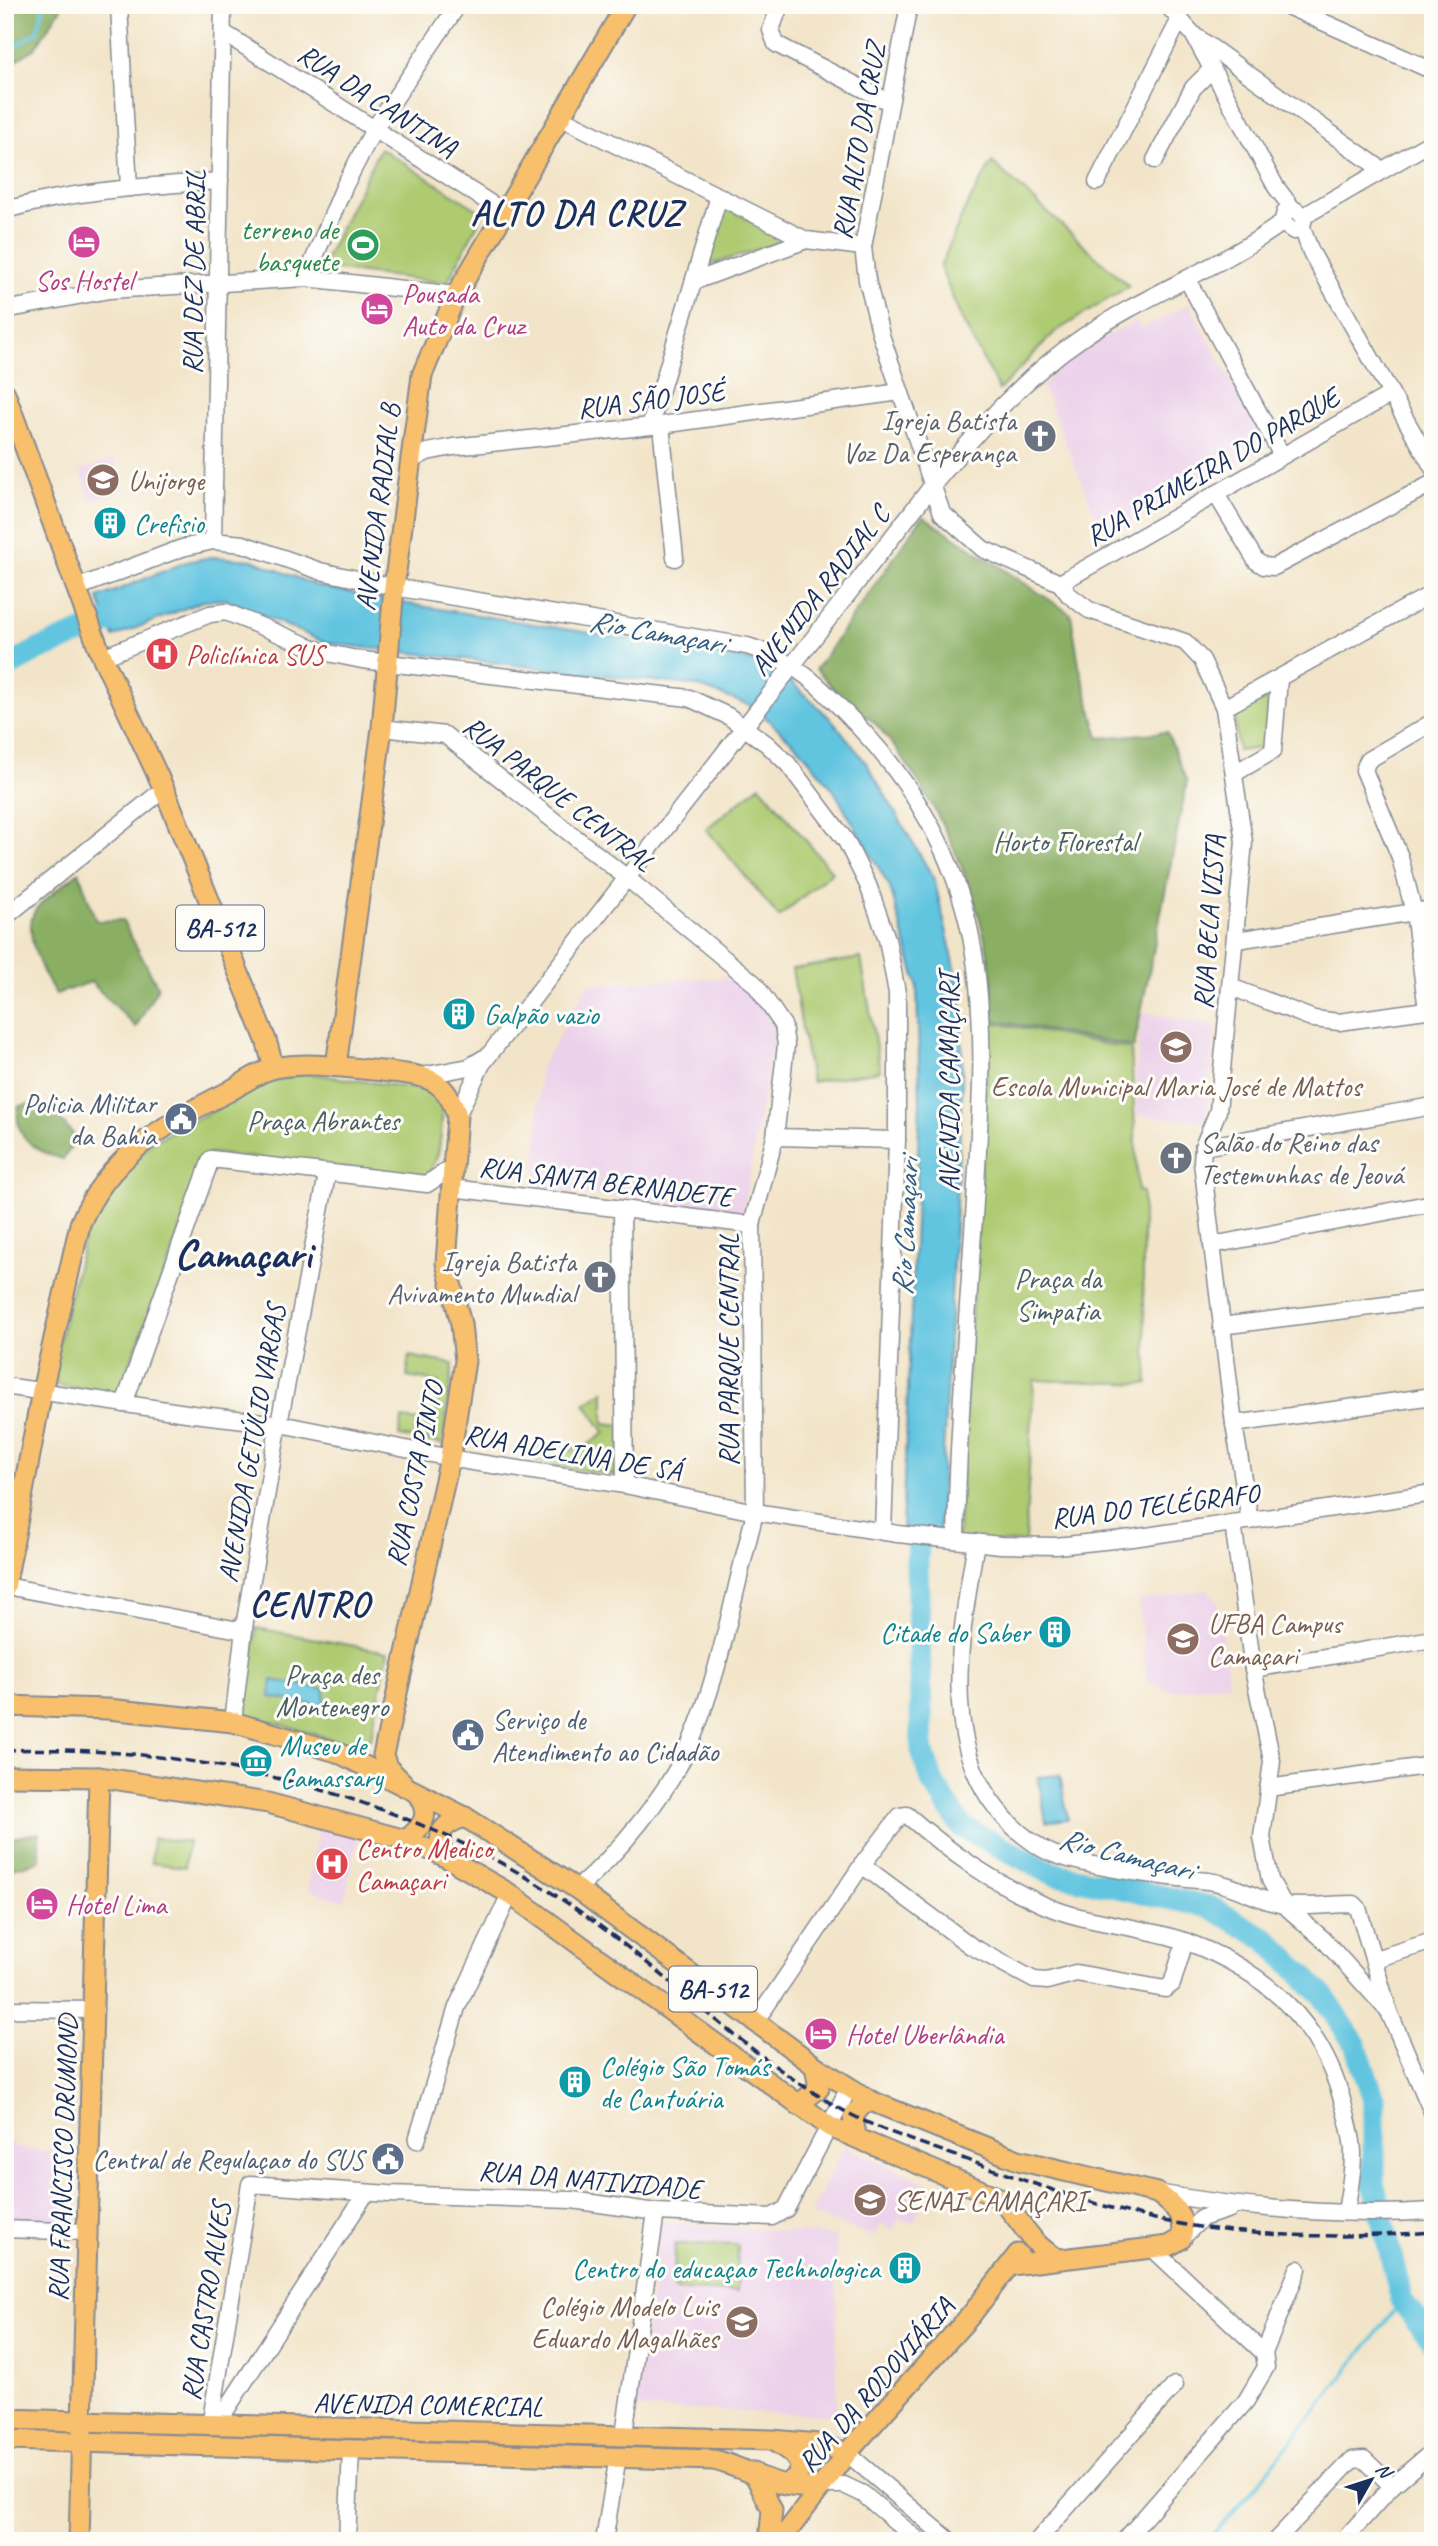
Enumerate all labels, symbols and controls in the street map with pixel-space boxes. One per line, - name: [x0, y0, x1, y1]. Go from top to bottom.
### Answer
- street label: RUA DA CANTINA: [291, 36, 465, 165]
- street label: RUA ALTO DA CRUZ: [824, 36, 894, 242]
- street label: RUA DEZ DE ABRIL: [174, 168, 213, 375]
- district label: ALTO DA CRUZ: [471, 191, 687, 236]
- place label: terreno de basquete: [241, 212, 340, 279]
- hotel icon: Sos Hostel: [65, 223, 103, 261]
- sports icon: terreno de basquete: [344, 226, 382, 264]
- place label: Sos Hostel: [35, 263, 138, 298]
- place label: Pousada Auto da Cruz: [402, 276, 528, 343]
- hotel icon: Pousada Auto da Cruz: [358, 290, 396, 328]
- street label: RUA SÃO JOSÉ: [575, 373, 729, 426]
- street label: RUA PRIMEIRA DO PARQUE: [1079, 378, 1348, 553]
- street label: AVENIDA RADIAL B: [347, 399, 408, 612]
- place label: Igreja Batista Voz Da Esperança: [842, 403, 1018, 470]
- church icon: Igreja Batista Voz Da Esperança: [1021, 417, 1059, 455]
- school or university icon: Unijorge: [84, 461, 122, 499]
- place label: Unijorge: [128, 463, 206, 498]
- street label: AVENIDA RADIAL C: [742, 496, 898, 682]
- building icon: Crefisio: [91, 504, 129, 542]
- place label: Crefisio: [134, 506, 206, 541]
- water label: Rio Camaçari: [587, 601, 735, 664]
- hospital icon: Policlínica SUS: [143, 635, 181, 673]
- place label: Policlínica SUS: [186, 637, 328, 672]
- street label: RUA PARQUE CENTRAL: [456, 708, 662, 879]
- park label: Horto Florestal: [993, 824, 1142, 859]
- street label: RUA BELA VISTA: [1185, 833, 1232, 1010]
- road number: BA-512: [176, 906, 264, 951]
- street label: AVENIDA CAMAÇARI: [931, 967, 967, 1192]
- building icon: Galpão vazio: [440, 995, 478, 1033]
- place label: Galpão vazio: [484, 997, 601, 1032]
- school or university icon: Escola Municipal Maria José de Mattos: [1157, 1028, 1195, 1066]
- place label: Escola Municipal Maria José de Mattos: [991, 1069, 1363, 1104]
- place label: Policia Militar da Bahia: [23, 1086, 158, 1153]
- public building icon: Policia Militar da Bahia: [162, 1100, 200, 1138]
- park label: Praça Abrantes: [247, 1103, 402, 1138]
- place label: Salão do Reino das Testemunhas de Jeová: [1200, 1125, 1406, 1192]
- church icon: Salão do Reino das Testemunhas de Jeová: [1157, 1139, 1195, 1177]
- street label: RUA SANTA BERNADETE: [477, 1149, 738, 1215]
- water label: Rio Camaçari: [882, 1151, 928, 1296]
- district label: Camaçari: [175, 1228, 316, 1281]
- street label: RUA PARQUE CENTRAL: [711, 1233, 746, 1466]
- place label: Igreja Batista Avivamento Mundial: [387, 1244, 581, 1311]
- church icon: Igreja Batista Avivamento Mundial: [581, 1258, 619, 1296]
- park label: Praça da Simpatia: [1015, 1261, 1103, 1328]
- street label: AVENIDA GETÚLIO VARGAS: [210, 1298, 294, 1585]
- street label: RUA COSTA PINTO: [378, 1376, 452, 1570]
- street label: RUA ADELINA DE SÁ: [462, 1416, 688, 1489]
- street label: RUA DO TELÉGRAFO: [1049, 1475, 1264, 1536]
- district label: CENTRO: [249, 1582, 373, 1627]
- place label: UFBA Campus Camaçari: [1208, 1606, 1344, 1673]
- building icon: Citade do Saber: [1036, 1613, 1074, 1651]
- place label: Citade do Saber: [880, 1615, 1032, 1650]
- school or university icon: UFBA Campus Camaçari: [1164, 1620, 1202, 1658]
- park label: Praça des Montenegro: [276, 1657, 390, 1724]
- place label: Serviço de Atendimento ao Cidadão: [492, 1702, 720, 1769]
- public building icon: Serviço de Atendimento ao Cidadão: [449, 1716, 487, 1754]
- place label: Museu de Camassary: [280, 1728, 385, 1795]
- museum icon: Museu de Camassary: [237, 1742, 275, 1780]
- water label: Rio Camaçari: [1055, 1819, 1204, 1891]
- place label: Centro Medico Camaçari: [356, 1831, 495, 1898]
- hospital icon: Centro Medico Camaçari: [313, 1845, 351, 1883]
- hotel icon: Hotel Lima: [23, 1885, 61, 1923]
- place label: Hotel Lima: [66, 1887, 168, 1922]
- road number: BA-512: [669, 1966, 757, 2012]
- street label: RUA FRANCISCO DRUMOND: [40, 2011, 85, 2302]
- hotel icon: Hotel Uberlândia: [802, 2015, 840, 2053]
- place label: Hotel Uberlândia: [846, 2017, 1005, 2052]
- place label: Colégio São Tomás de Cantuária: [600, 2049, 772, 2116]
- building icon: Colégio São Tomás de Cantuária: [556, 2063, 594, 2101]
- public building icon: Central de Regulaçao do SUS: [369, 2140, 407, 2178]
- place label: Central de Regulaçao do SUS: [93, 2142, 367, 2177]
- street label: RUA DA NATIVIDADE: [477, 2152, 706, 2207]
- school or university icon: SENAI CAMAÇARI: [851, 2181, 889, 2219]
- place label: SENAI CAMAÇARI: [894, 2183, 1092, 2219]
- street label: RUA CASTRO ALVES: [173, 2196, 239, 2403]
- building icon: Centro do educaçao Technologica: [886, 2249, 924, 2287]
- place label: Centro do educaçao Technologica: [572, 2251, 882, 2286]
- place label: Colégio Modelo Luis Eduardo Magalhães: [531, 2289, 720, 2356]
- street label: RUA DA RODOVIÁRIA: [790, 2289, 962, 2479]
- school or university icon: Colégio Modelo Luis Eduardo Magalhães: [723, 2303, 761, 2341]
- street label: AVENIDA COMERCIAL: [313, 2385, 543, 2424]
- north arrow: [1336, 2444, 1406, 2514]
- text: N: [1370, 2458, 1398, 2485]

